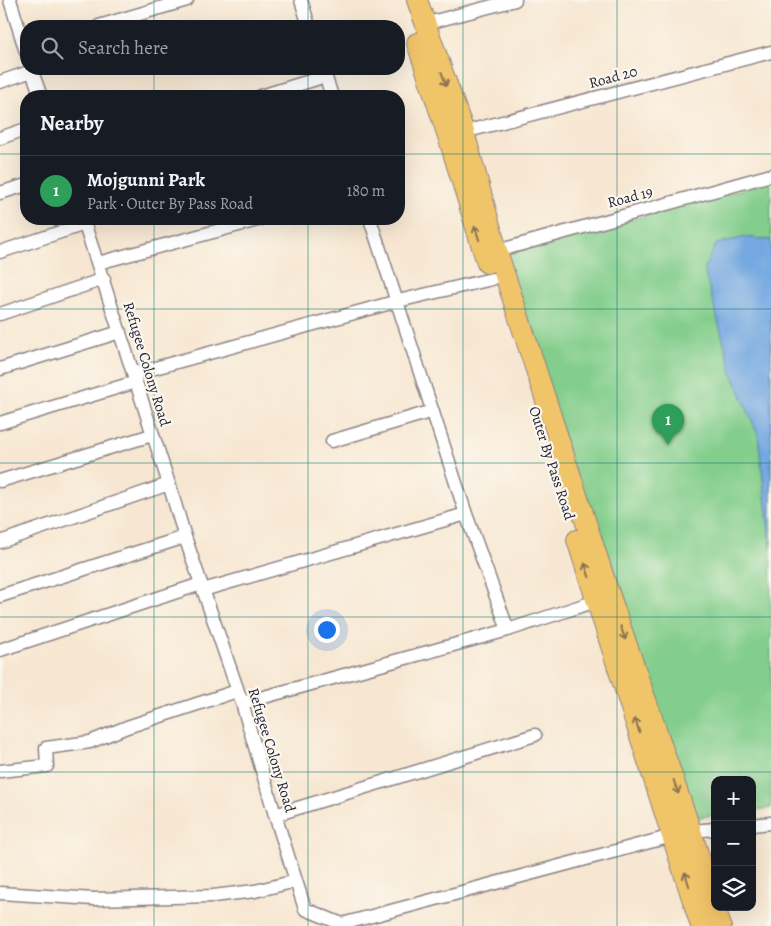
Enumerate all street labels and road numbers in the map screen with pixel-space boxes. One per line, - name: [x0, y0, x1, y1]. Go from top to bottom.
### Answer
- street label: Road 20: [587, 61, 639, 93]
- street label: Road 19: [605, 181, 655, 213]
- street label: Refugee Colony Road: [119, 299, 176, 429]
- street label: Outer By Pass Road: [524, 404, 580, 523]
- street label: Refugee Colony Road: [244, 685, 301, 815]

